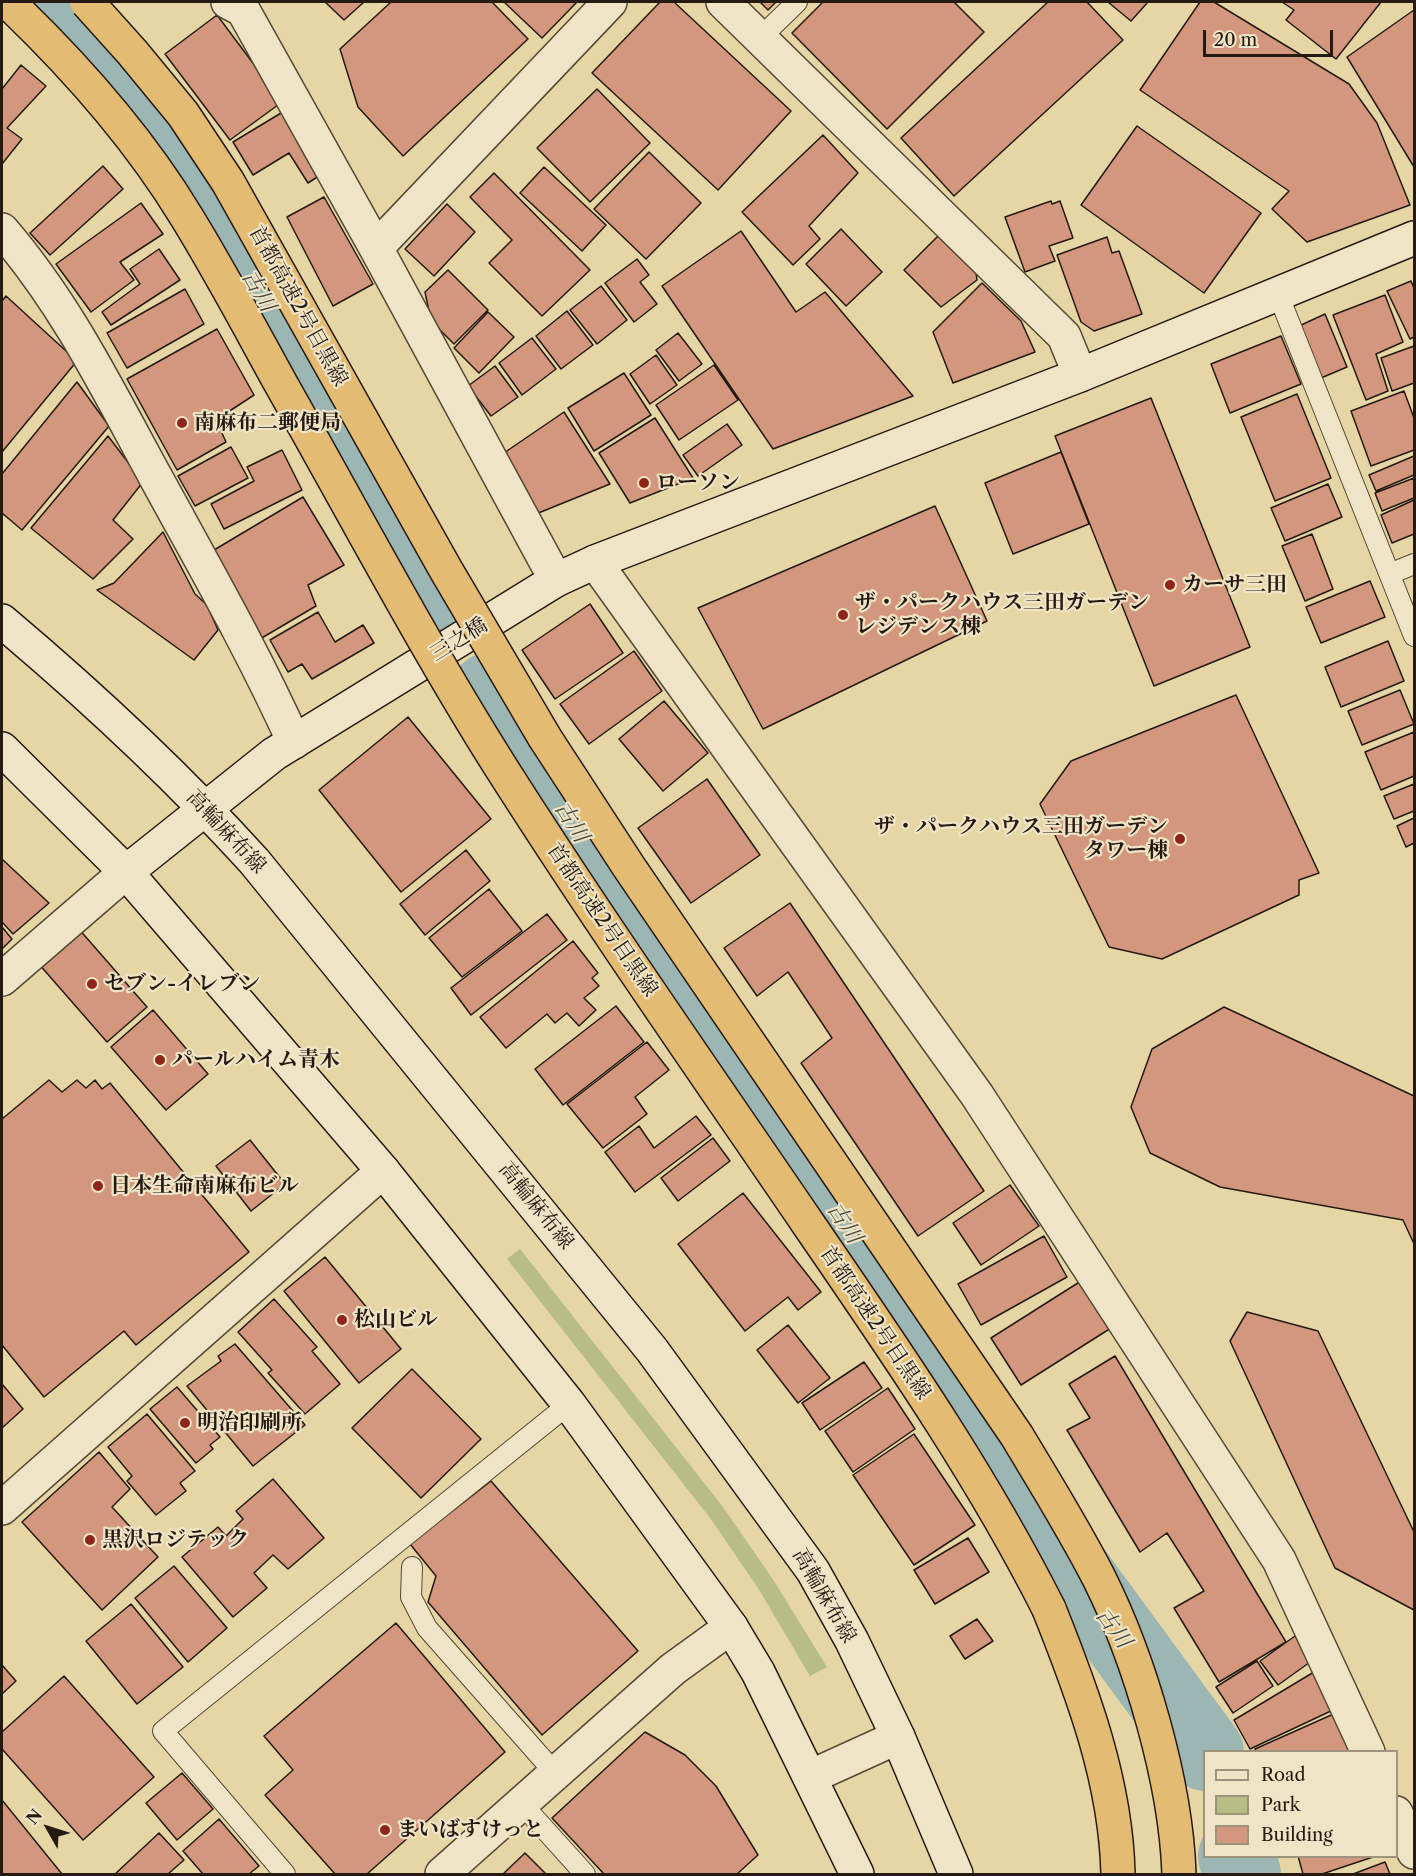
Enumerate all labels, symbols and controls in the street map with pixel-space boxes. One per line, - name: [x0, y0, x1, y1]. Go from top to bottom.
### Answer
- scale bar: [1206, 18, 1336, 56]
- text: 20 m: [1214, 29, 1257, 51]
- street label: 首都高速2号目黒線: [243, 221, 353, 391]
- water label: 古川: [236, 265, 280, 317]
- place label: 南麻布二郵便局: [194, 410, 341, 436]
- marker: 南麻布二郵便局: [175, 416, 189, 430]
- place label: ローソン: [656, 470, 740, 496]
- marker: ローソン: [637, 476, 651, 490]
- place label: カーサ三田: [1182, 572, 1287, 598]
- marker: カーサ三田: [1163, 578, 1177, 592]
- place label: ザ・パークハウス三田ガーデン レジデンス棟: [855, 590, 1149, 640]
- marker: ザ・パークハウス三田ガーデン レジデンス棟: [836, 608, 850, 622]
- street label: 三之橋: [426, 613, 492, 667]
- street label: 高輪麻布線: [181, 785, 271, 879]
- water label: 古川: [548, 796, 594, 848]
- place label: ザ・パークハウス三田ガーデン タワー棟: [874, 814, 1168, 864]
- marker: ザ・パークハウス三田ガーデン タワー棟: [1173, 832, 1187, 846]
- street label: 首都高速2号目黒線: [541, 838, 663, 1002]
- place label: セブン-イレブン: [104, 971, 260, 997]
- marker: セブン-イレブン: [85, 977, 99, 991]
- place label: パールハイム青木: [172, 1047, 340, 1073]
- marker: パールハイム青木: [153, 1053, 167, 1067]
- street label: 高輪麻布線: [493, 1157, 579, 1255]
- place label: 日本生命南麻布ビル: [110, 1173, 299, 1199]
- marker: 日本生命南麻布ビル: [91, 1179, 105, 1193]
- water label: 古川: [821, 1197, 867, 1249]
- street label: 首都高速2号目黒線: [814, 1241, 936, 1405]
- place label: 松山ビル: [354, 1307, 438, 1333]
- marker: 松山ビル: [335, 1313, 349, 1327]
- place label: 明治印刷所: [197, 1410, 302, 1436]
- marker: 明治印刷所: [178, 1416, 192, 1430]
- place label: 黒沢ロジテック: [102, 1527, 249, 1553]
- marker: 黒沢ロジテック: [83, 1533, 97, 1547]
- street label: 高輪麻布線: [787, 1544, 861, 1648]
- water label: 古川: [1089, 1602, 1137, 1654]
- legend: [1203, 1750, 1398, 1858]
- text: Road: [1261, 1764, 1306, 1786]
- text: Park: [1261, 1794, 1300, 1816]
- north arrow: [18, 1798, 78, 1858]
- text: N: [22, 1805, 46, 1828]
- place label: まいばすけっと: [397, 1817, 544, 1843]
- marker: まいばすけっと: [378, 1823, 392, 1837]
- text: Building: [1261, 1824, 1333, 1846]

